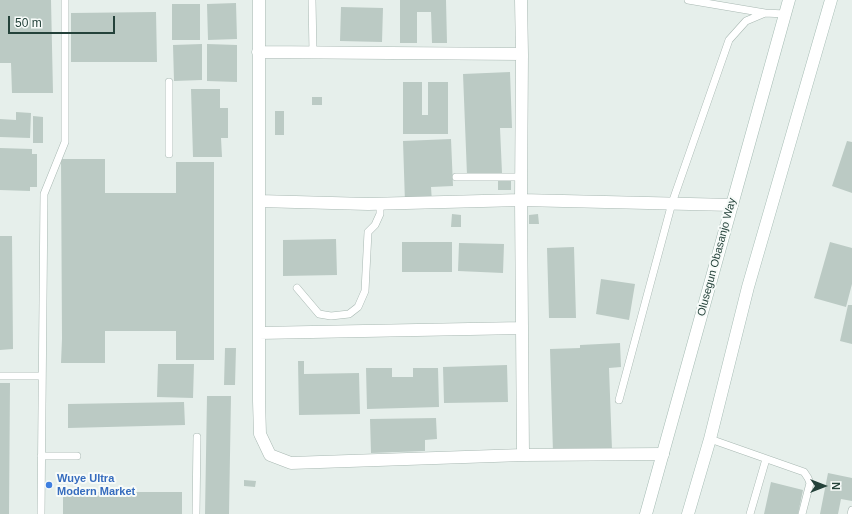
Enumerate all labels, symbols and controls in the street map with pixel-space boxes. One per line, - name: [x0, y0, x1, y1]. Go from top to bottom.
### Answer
- scale bar: [10, 8, 117, 34]
- text: 50 m: [15, 16, 42, 30]
- street label: Olusegun Obasanjo Way: [695, 196, 739, 318]
- north arrow: [804, 466, 844, 506]
- place label: Wuye Ultra Modern Market: [57, 472, 135, 498]
- marker: Wuye Ultra Modern Market: [44, 480, 54, 490]
- text: N: [830, 482, 842, 490]

